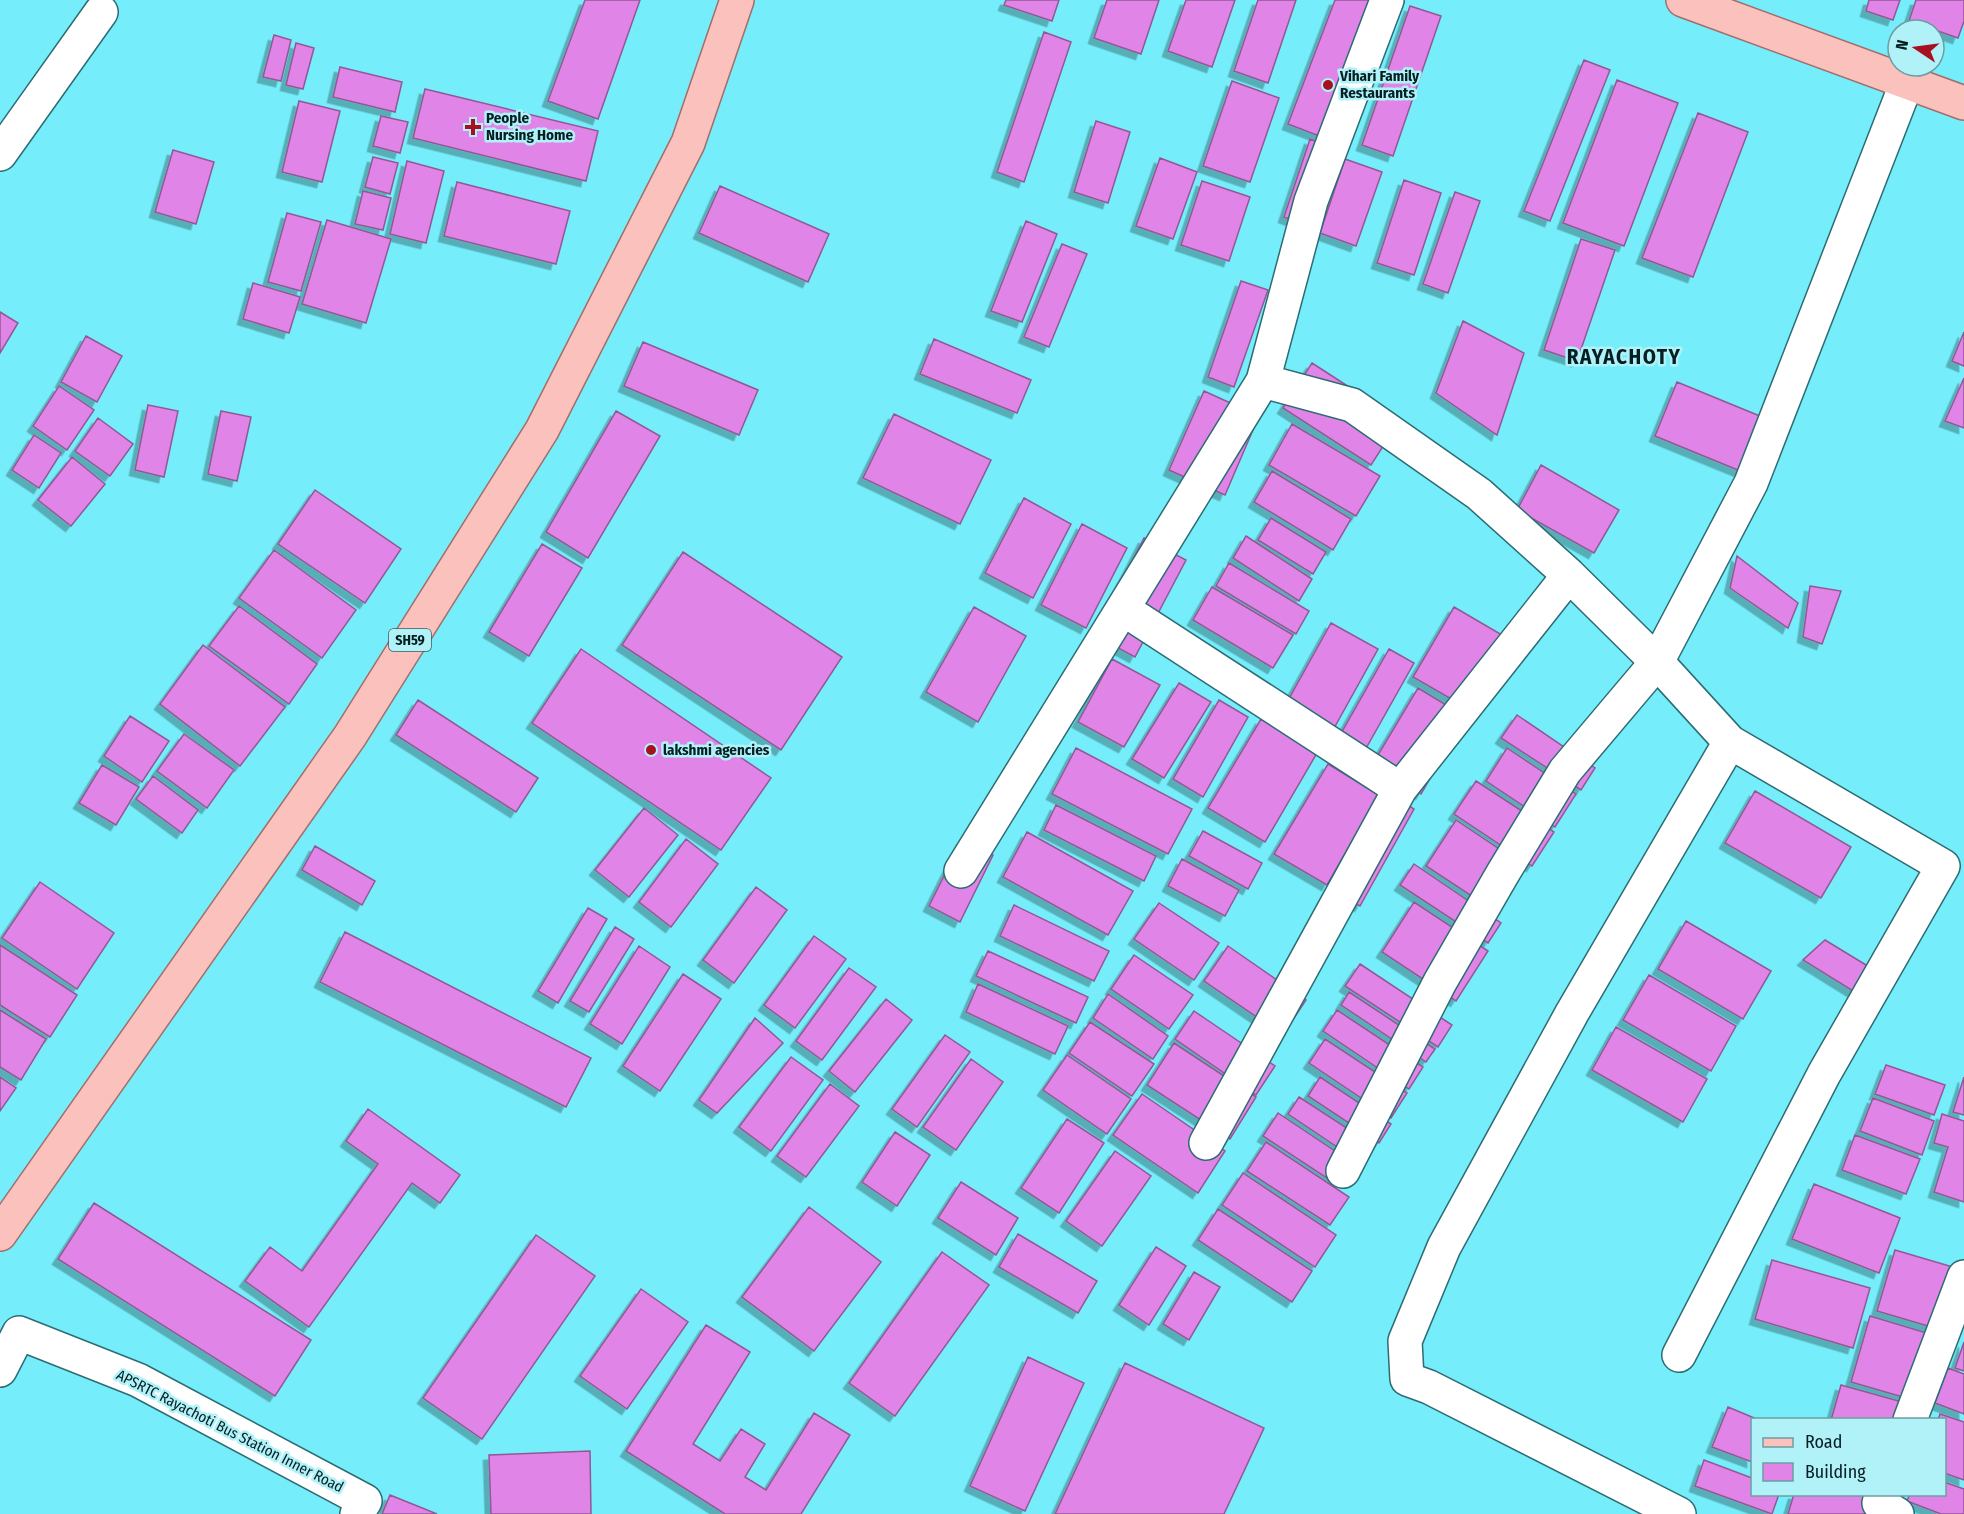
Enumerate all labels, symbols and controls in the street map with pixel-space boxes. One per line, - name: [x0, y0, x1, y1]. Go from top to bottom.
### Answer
- north arrow: [1886, 18, 1946, 78]
- text: N: [1892, 38, 1912, 52]
- place label: Vihari Family Restaurants: [1339, 67, 1420, 102]
- marker: Vihari Family Restaurants: [1321, 78, 1335, 92]
- place label: People Nursing Home: [486, 109, 573, 144]
- marker: People Nursing Home: [464, 118, 482, 136]
- district label: RAYACHOTY: [1567, 344, 1681, 370]
- road number: SH59: [389, 629, 431, 651]
- place label: lakshmi agencies: [663, 741, 770, 759]
- marker: lakshmi agencies: [644, 743, 658, 757]
- street label: APSRTC Rayachoti Bus Station Inner Road: [114, 1366, 346, 1496]
- legend: [1751, 1418, 1946, 1496]
- text: Road: [1805, 1431, 1842, 1453]
- text: Building: [1805, 1461, 1866, 1483]

